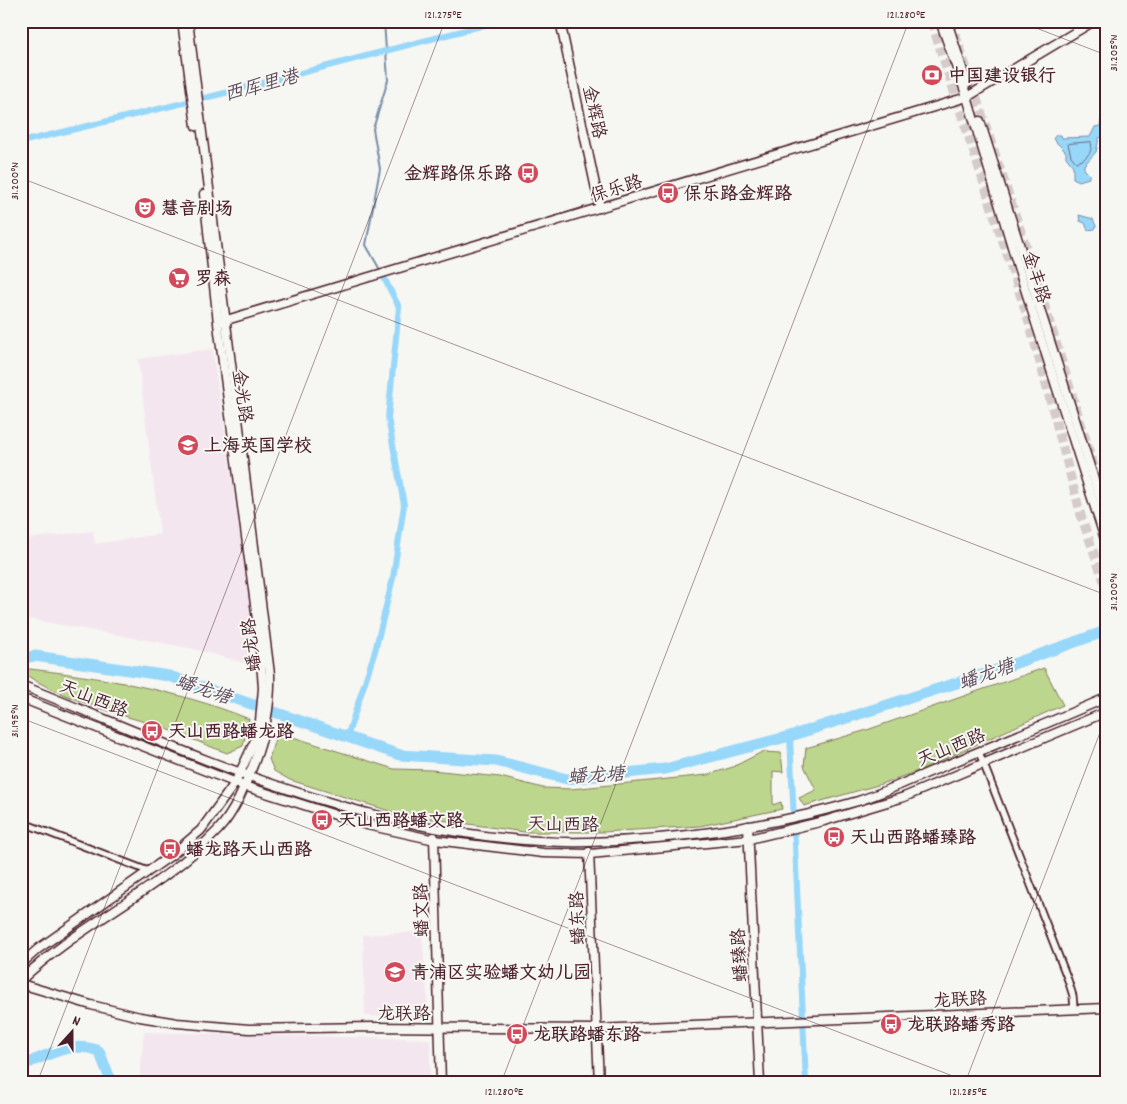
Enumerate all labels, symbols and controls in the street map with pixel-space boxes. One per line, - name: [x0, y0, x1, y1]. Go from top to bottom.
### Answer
- text: 121.275°E: [424, 7, 462, 24]
- text: 121.280°E: [887, 7, 926, 24]
- text: 31.205°N: [1106, 34, 1123, 72]
- bank icon: 中国建设银行: [920, 63, 944, 87]
- water label: 西厍里港: [222, 64, 304, 110]
- place label: 中国建设银行: [948, 65, 1056, 90]
- street label: 金辉路: [575, 84, 610, 142]
- bus stop icon: 金辉路保乐路: [516, 161, 540, 185]
- text: 31.200°N: [7, 162, 24, 200]
- place label: 金辉路保乐路: [404, 163, 512, 188]
- street label: 保乐路: [587, 171, 646, 210]
- bus stop icon: 保乐路金辉路: [656, 181, 680, 205]
- place label: 保乐路金辉路: [684, 183, 792, 208]
- theatre icon: 慧音剧场: [133, 196, 157, 220]
- place label: 慧音剧场: [161, 198, 233, 223]
- street label: 金丰路: [1015, 248, 1054, 307]
- supermarket icon: 罗森: [167, 266, 191, 290]
- place label: 罗森: [195, 268, 231, 293]
- street label: 金光路: [224, 368, 257, 425]
- school or university icon: 上海英国学校: [176, 433, 200, 457]
- place label: 上海英国学校: [204, 435, 312, 460]
- text: 31.200°N: [1106, 573, 1123, 611]
- street label: 蟠龙路: [238, 616, 269, 673]
- water label: 蟠龙塘: [956, 654, 1020, 698]
- water label: 蟠龙塘: [172, 669, 236, 714]
- street label: 天山西路: [55, 675, 131, 725]
- text: 31.195°N: [7, 704, 24, 738]
- bus stop icon: 天山西路蟠龙路: [140, 719, 164, 743]
- place label: 天山西路蟠龙路: [168, 721, 294, 746]
- street label: 天山西路: [914, 724, 990, 774]
- water label: 蟠龙塘: [567, 762, 627, 792]
- bus stop icon: 天山西路蟠文路: [310, 808, 334, 832]
- place label: 天山西路蟠文路: [338, 810, 464, 835]
- street label: 天山西路: [527, 813, 599, 840]
- bus stop icon: 天山西路蟠臻路: [822, 825, 846, 849]
- place label: 天山西路蟠臻路: [850, 827, 976, 852]
- bus stop icon: 蟠龙路天山西路: [158, 837, 182, 861]
- place label: 蟠龙路天山西路: [186, 839, 312, 864]
- street label: 蟠文路: [411, 883, 436, 937]
- street label: 蟠东路: [566, 890, 593, 945]
- street label: 蟠臻路: [728, 927, 755, 982]
- school or university icon: 青浦区实验蟠文幼儿园: [383, 960, 407, 984]
- place label: 青浦区实验蟠文幼儿园: [411, 962, 591, 987]
- street label: 龙联路: [933, 988, 988, 1015]
- street label: 龙联路: [377, 1003, 431, 1028]
- north arrow: [48, 1006, 98, 1056]
- text: N: [69, 1011, 83, 1032]
- bus stop icon: 龙联路蟠秀路: [879, 1012, 903, 1036]
- place label: 龙联路蟠秀路: [907, 1014, 1015, 1039]
- bus stop icon: 龙联路蟠东路: [505, 1022, 529, 1046]
- place label: 龙联路蟠东路: [533, 1024, 641, 1049]
- text: 121.280°E: [485, 1084, 524, 1101]
- text: 121.285°E: [949, 1084, 987, 1101]

